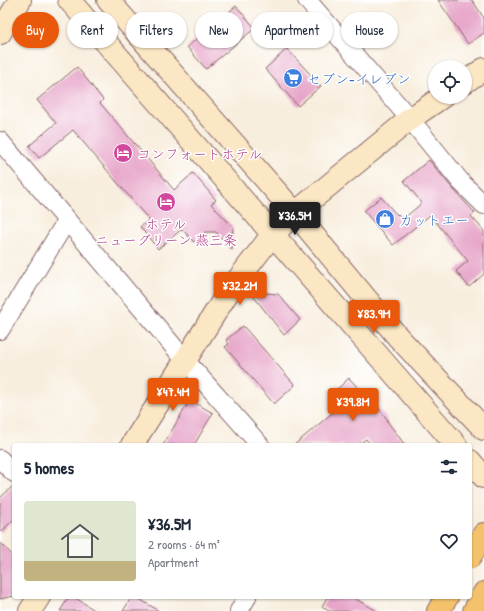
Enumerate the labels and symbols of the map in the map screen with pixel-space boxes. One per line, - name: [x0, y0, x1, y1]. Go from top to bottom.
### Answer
- supermarket icon: セブン-イレブン: [282, 67, 304, 89]
- place label: セブン-イレブン: [307, 69, 411, 88]
- hotel icon: コンフォートホテル: [112, 142, 134, 164]
- place label: コンフォートホテル: [137, 144, 262, 163]
- hotel icon: ホテル ニューグリーン 燕三条: [155, 191, 177, 213]
- pin: ¥36.5M: [262, 202, 328, 236]
- shop icon: カットエー: [374, 208, 396, 230]
- place label: カットエー: [399, 210, 469, 229]
- place label: ホテル ニューグリーン 燕三条: [95, 214, 237, 249]
- pin: ¥32.2M: [207, 272, 273, 306]
- pin: ¥83.9M: [341, 300, 407, 334]
- pin: ¥47.4M: [140, 378, 206, 412]
- pin: ¥39.8M: [320, 388, 386, 422]

